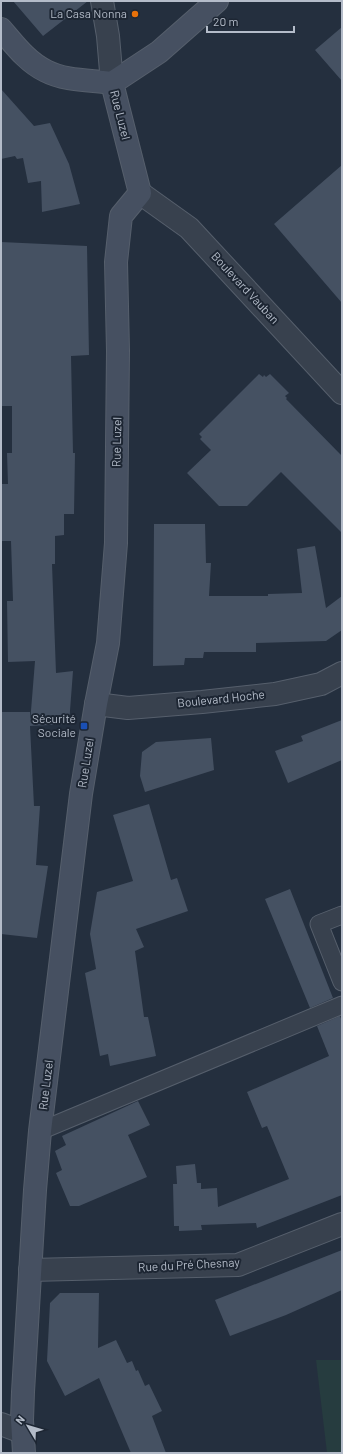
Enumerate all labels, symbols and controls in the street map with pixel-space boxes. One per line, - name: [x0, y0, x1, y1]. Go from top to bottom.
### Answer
- place label: La Casa Nonna: [50, 6, 127, 20]
- scale bar: [207, 8, 294, 34]
- marker: La Casa Nonna: [130, 9, 140, 19]
- text: 20 m: [213, 14, 239, 28]
- street label: Rue Luzel: [108, 89, 134, 141]
- street label: Boulevard Vauban: [209, 249, 282, 326]
- street label: Rue Luzel: [109, 417, 123, 467]
- street label: Boulevard Hoche: [176, 686, 265, 710]
- place label: Sécurité Sociale: [32, 711, 76, 739]
- marker: Sécurité Sociale: [79, 721, 89, 731]
- street label: Rue Luzel: [74, 737, 96, 789]
- street label: Rue Luzel: [35, 1059, 55, 1111]
- street label: Rue du Pré Chesnay: [138, 1254, 241, 1274]
- north arrow: [8, 1406, 48, 1446]
- text: N: [12, 1413, 27, 1426]

